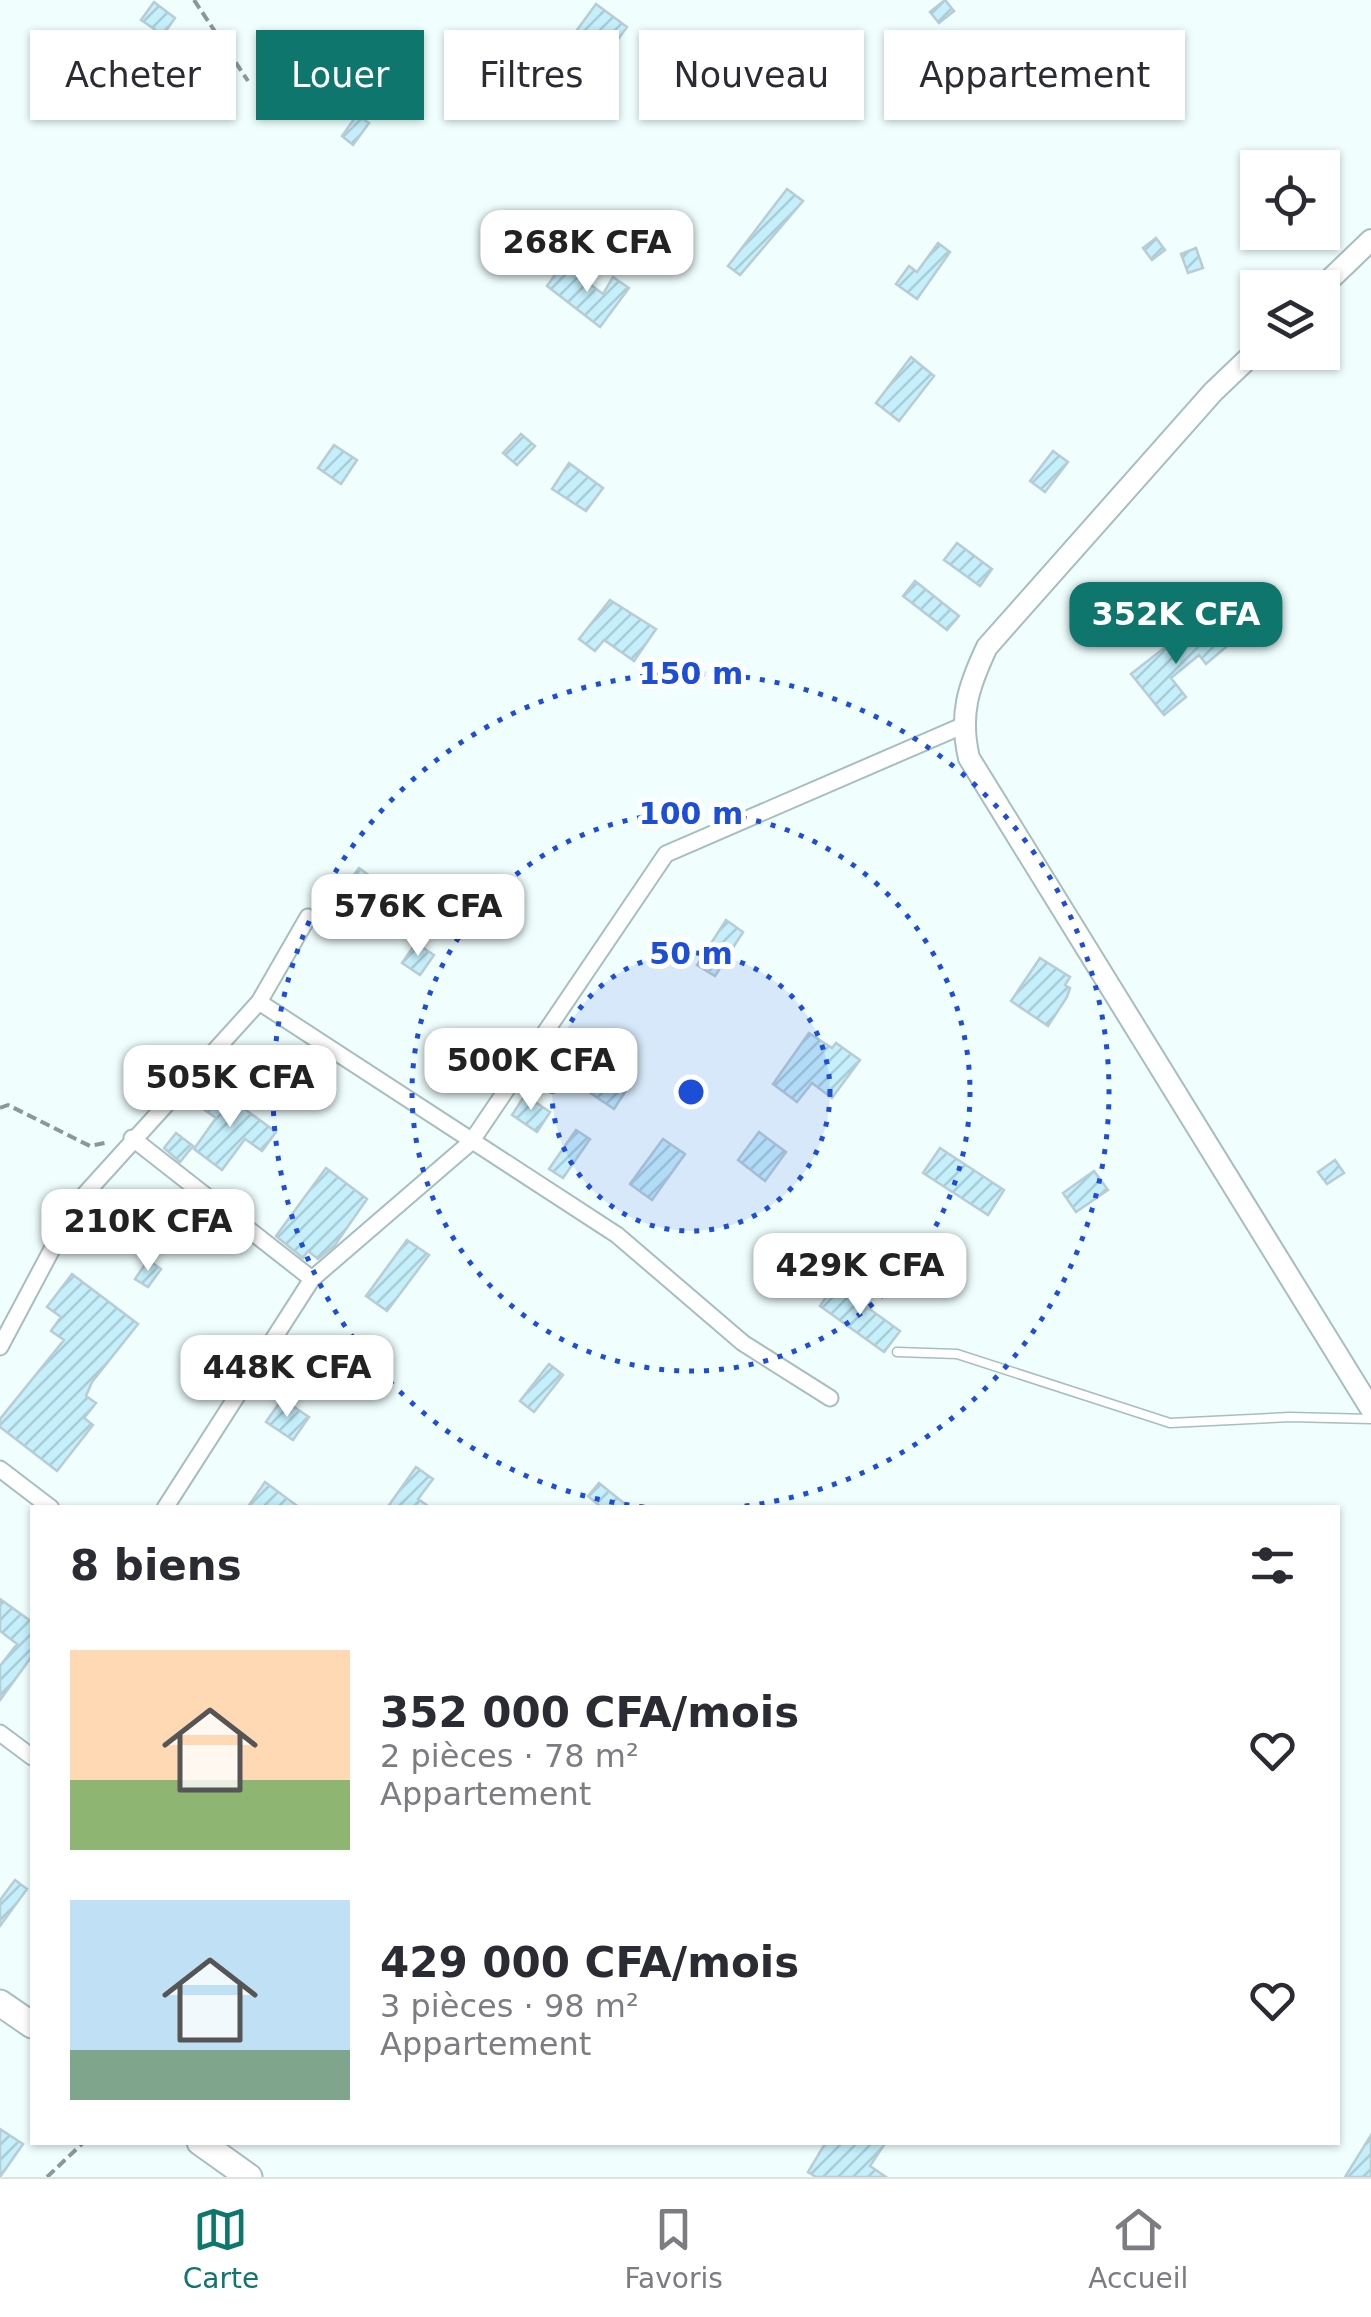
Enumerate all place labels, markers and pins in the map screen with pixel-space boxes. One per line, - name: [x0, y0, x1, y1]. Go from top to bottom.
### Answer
- pin: 268K CFA: [484, 210, 690, 295]
- pin: 352K CFA: [1073, 582, 1279, 667]
- pin: 576K CFA: [315, 874, 521, 959]
- pin: 500K CFA: [428, 1028, 634, 1113]
- pin: 505K CFA: [127, 1045, 333, 1130]
- centre of rings: [673, 1074, 709, 1110]
- pin: 210K CFA: [45, 1189, 251, 1274]
- pin: 429K CFA: [757, 1233, 963, 1318]
- pin: 448K CFA: [184, 1335, 390, 1420]

